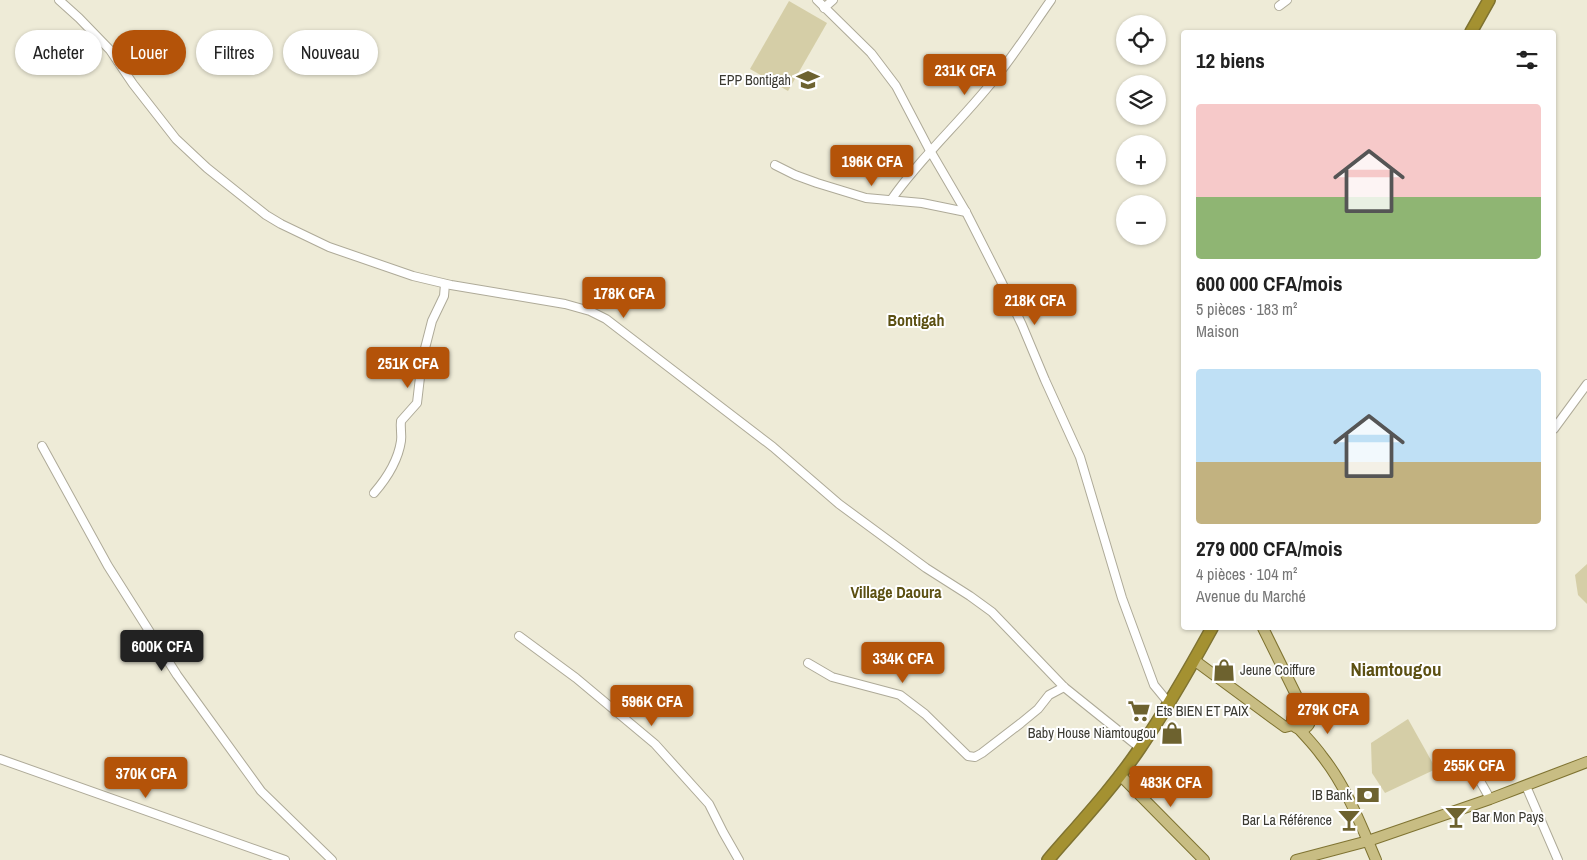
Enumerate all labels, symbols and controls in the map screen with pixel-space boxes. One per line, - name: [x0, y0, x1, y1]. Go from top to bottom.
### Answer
- map controls: [1116, 15, 1166, 245]
- button: locate: [1116, 15, 1166, 65]
- chip: Acheter: [15, 30, 102, 75]
- chip: Louer: [112, 30, 186, 75]
- chip: Filtres: [196, 30, 273, 75]
- chip: Nouveau: [283, 30, 378, 75]
- text: 12 biens: [1196, 46, 1265, 75]
- icon: filters: [1513, 46, 1541, 74]
- pin: 231K CFA: [913, 54, 1017, 96]
- text: 231K CFA: [934, 59, 996, 81]
- school or university icon: EPP Bontigah: [795, 67, 821, 93]
- place label: EPP Bontigah: [719, 71, 791, 89]
- button: layers: [1116, 75, 1166, 125]
- button: +: [1116, 135, 1166, 185]
- icon: home: [1324, 136, 1414, 226]
- pin: 196K CFA: [820, 144, 924, 187]
- text: 196K CFA: [841, 150, 903, 172]
- button: −: [1116, 195, 1166, 245]
- text: 600 000 CFA/mois: [1196, 269, 1342, 298]
- pin: 178K CFA: [572, 276, 676, 319]
- text: 178K CFA: [593, 282, 655, 304]
- pin: 218K CFA: [983, 284, 1087, 326]
- text: 218K CFA: [1004, 289, 1066, 311]
- text: 5 pièces · 183 m²: [1196, 298, 1297, 320]
- district label: Bontigah: [888, 309, 944, 331]
- text: Maison: [1196, 320, 1239, 342]
- pin: 251K CFA: [356, 346, 460, 389]
- text: 251K CFA: [377, 352, 439, 374]
- icon: home: [1324, 401, 1414, 491]
- text: 279 000 CFA/mois: [1196, 534, 1342, 563]
- text: 4 pièces · 104 m²: [1196, 563, 1297, 585]
- district label: Village Daoura: [851, 581, 942, 603]
- text: Avenue du Marché: [1196, 585, 1306, 607]
- pin: 600K CFA: [110, 630, 214, 672]
- text: 600K CFA: [131, 635, 193, 657]
- pin: 334K CFA: [851, 642, 955, 684]
- text: 334K CFA: [872, 647, 934, 669]
- district label: Niamtougou: [1351, 656, 1441, 682]
- shop icon: Jeune Coiffure: [1211, 657, 1237, 683]
- place label: Jeune Coiffure: [1240, 661, 1315, 679]
- pin: 596K CFA: [600, 684, 704, 727]
- text: 596K CFA: [621, 690, 683, 712]
- pin: 279K CFA: [1276, 692, 1380, 735]
- supermarket icon: Ets BIEN ET PAIX: [1126, 698, 1152, 724]
- text: 279K CFA: [1297, 698, 1359, 720]
- place label: Ets BIEN ET PAIX: [1156, 702, 1249, 720]
- shop icon: Baby House Niamtougou: [1159, 720, 1185, 746]
- place label: Baby House Niamtougou: [1028, 724, 1156, 742]
- pin: 255K CFA: [1422, 748, 1526, 791]
- text: 255K CFA: [1443, 754, 1505, 776]
- pin: 370K CFA: [94, 756, 198, 799]
- text: 370K CFA: [115, 762, 177, 784]
- pin: 483K CFA: [1119, 766, 1223, 808]
- text: 483K CFA: [1140, 771, 1202, 793]
- bank icon: IB Bank: [1355, 782, 1381, 808]
- place label: IB Bank: [1312, 786, 1352, 804]
- bar icon: Bar Mon Pays: [1443, 804, 1469, 830]
- bar icon: Bar La Référence: [1336, 807, 1362, 833]
- place label: Bar Mon Pays: [1472, 808, 1544, 826]
- place label: Bar La Référence: [1242, 811, 1332, 829]

